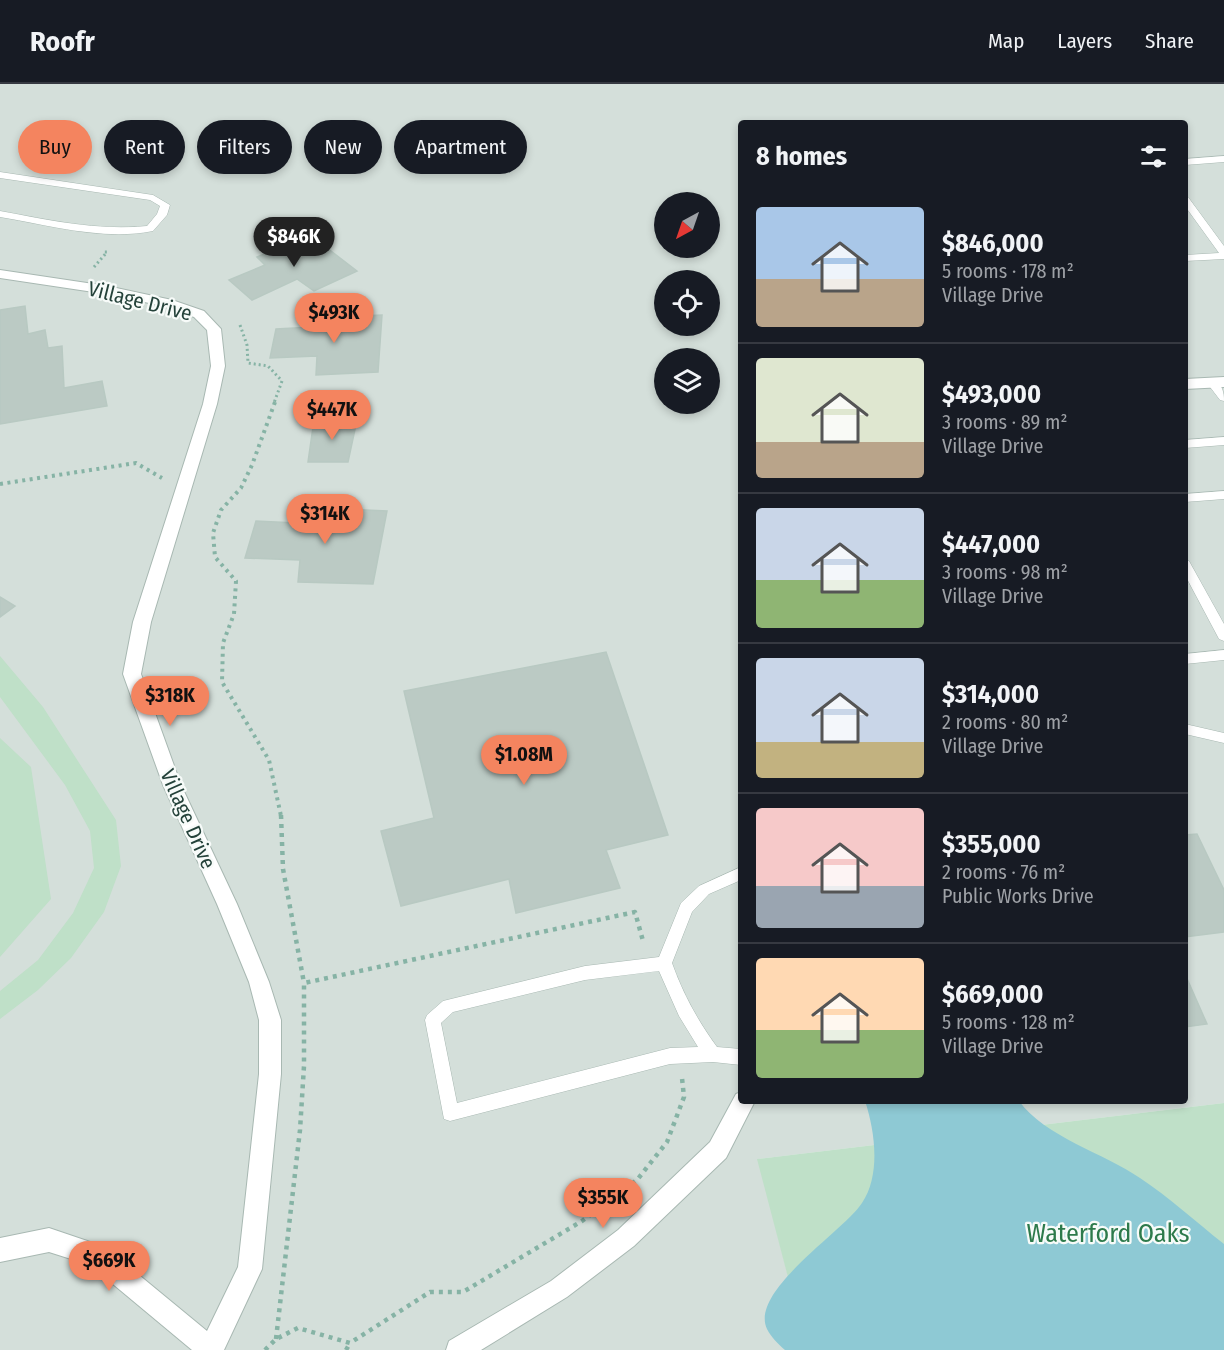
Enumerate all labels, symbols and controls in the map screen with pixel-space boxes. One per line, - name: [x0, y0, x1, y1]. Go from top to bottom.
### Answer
- text: Roofr: [30, 25, 95, 58]
- text: Map: [988, 28, 1024, 54]
- text: Layers: [1057, 28, 1112, 54]
- text: Share: [1145, 28, 1194, 54]
- chip: Buy: [18, 120, 92, 174]
- chip: Rent: [104, 120, 185, 174]
- chip: Filters: [197, 120, 292, 174]
- chip: New: [304, 120, 382, 174]
- chip: Apartment: [394, 120, 527, 174]
- icon: filters: [1137, 140, 1170, 173]
- text: 8 homes: [756, 141, 847, 172]
- north arrow: [654, 192, 720, 258]
- map controls: [654, 192, 720, 414]
- pin: $846K: [252, 217, 336, 268]
- text: $846K: [268, 224, 320, 248]
- text: $846,000: [942, 228, 1044, 259]
- icon: home: [804, 231, 876, 303]
- text: 5 rooms · 178 m²: [942, 259, 1074, 283]
- button: locate: [654, 270, 720, 336]
- street label: Village Drive: [85, 276, 195, 326]
- text: Village Drive: [942, 283, 1043, 307]
- pin: $493K: [292, 293, 376, 344]
- text: $493K: [309, 300, 359, 324]
- button: layers: [654, 348, 720, 414]
- text: $493,000: [942, 379, 1041, 410]
- icon: home: [804, 382, 876, 454]
- pin: $447K: [290, 390, 374, 441]
- text: $447K: [307, 397, 357, 421]
- text: 3 rooms · 89 m²: [942, 410, 1067, 434]
- text: Village Drive: [942, 434, 1043, 458]
- pin: $314K: [283, 494, 367, 545]
- text: $314K: [300, 501, 350, 525]
- text: $447,000: [942, 529, 1040, 560]
- icon: home: [804, 532, 876, 604]
- text: 3 rooms · 98 m²: [942, 560, 1068, 584]
- text: Village Drive: [942, 584, 1043, 608]
- pin: $318K: [128, 676, 212, 727]
- text: $314,000: [942, 679, 1039, 710]
- icon: home: [804, 682, 876, 754]
- text: $318K: [145, 683, 195, 707]
- text: 2 rooms · 80 m²: [942, 710, 1068, 734]
- text: Village Drive: [942, 734, 1043, 758]
- pin: $1.08M: [475, 735, 573, 786]
- text: $1.08M: [495, 742, 553, 766]
- street label: Village Drive: [154, 765, 222, 873]
- text: $355,000: [942, 829, 1041, 860]
- icon: home: [804, 832, 876, 904]
- text: 2 rooms · 76 m²: [942, 860, 1065, 884]
- text: Public Works Drive: [942, 884, 1094, 908]
- text: $669,000: [942, 979, 1043, 1010]
- icon: home: [804, 982, 876, 1054]
- text: 5 rooms · 128 m²: [942, 1010, 1075, 1034]
- text: Village Drive: [942, 1034, 1043, 1058]
- pin: $355K: [561, 1178, 645, 1229]
- text: $355K: [578, 1185, 628, 1209]
- park label: Waterford Oaks: [1026, 1218, 1190, 1249]
- pin: $669K: [67, 1241, 151, 1292]
- text: $669K: [83, 1248, 135, 1272]

